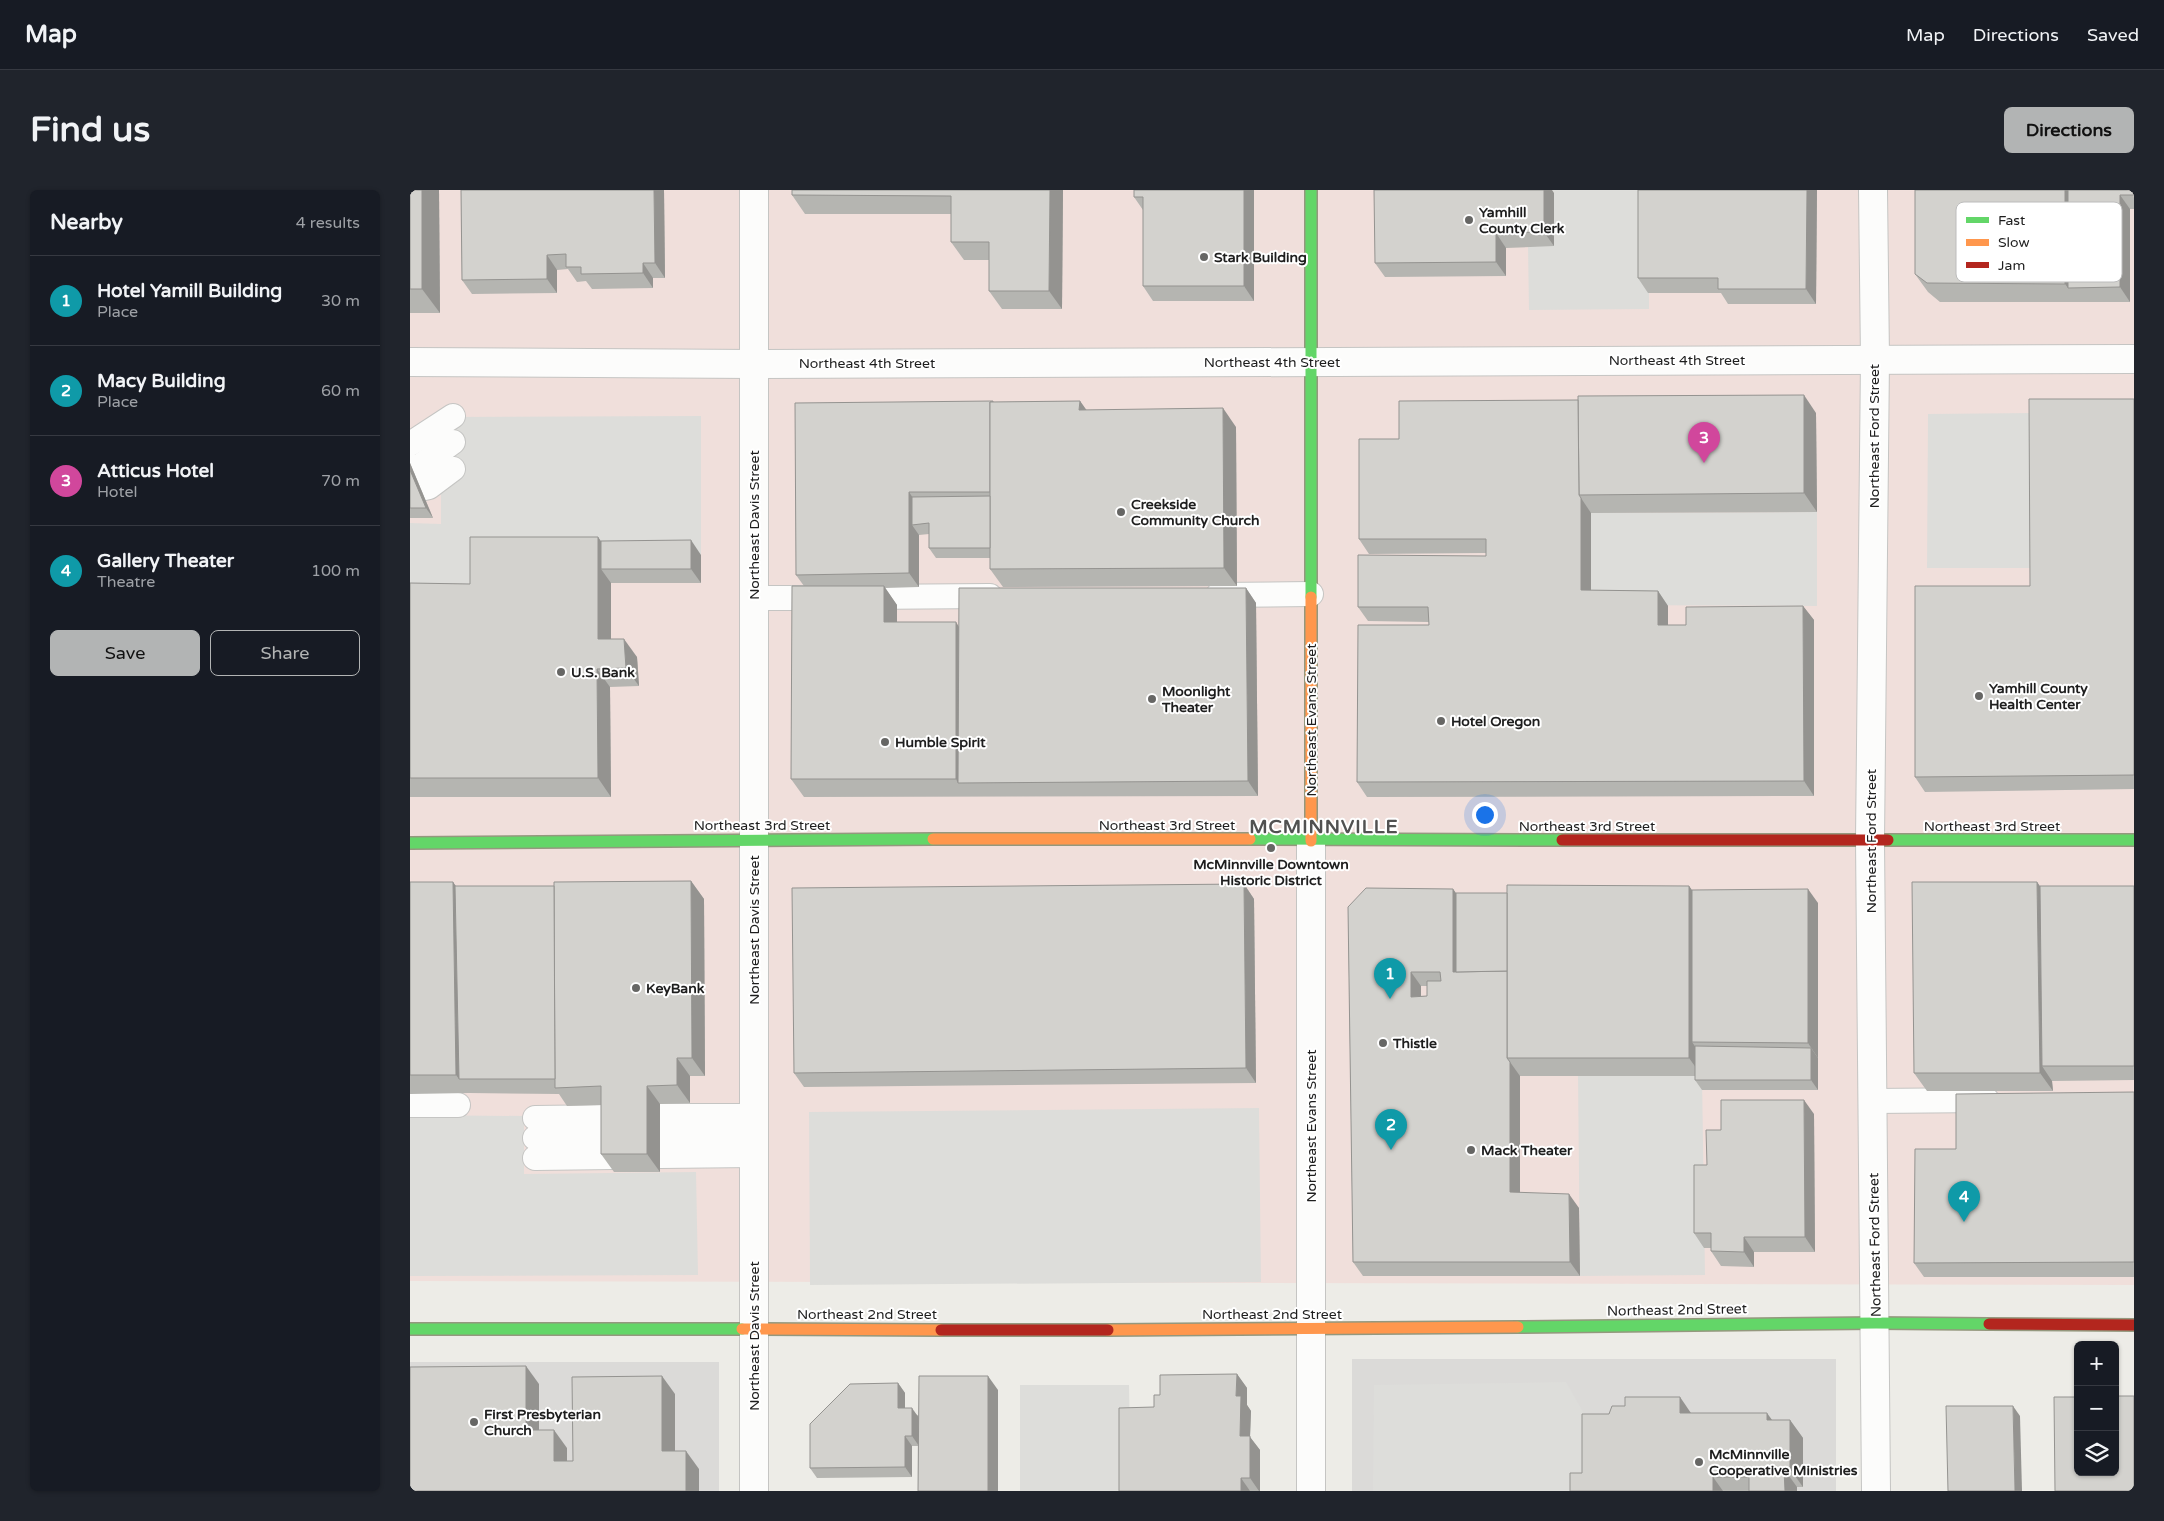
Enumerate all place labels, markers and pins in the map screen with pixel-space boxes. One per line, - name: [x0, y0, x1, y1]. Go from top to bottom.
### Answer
- place label: Yamhill County Clerk: [1479, 204, 1565, 237]
- marker: Yamhill County Clerk: [1463, 214, 1475, 226]
- place label: Stark Building: [1214, 249, 1307, 266]
- marker: Stark Building: [1198, 251, 1210, 263]
- pin: 3: [1688, 422, 1720, 463]
- place label: Creekside Community Church: [1131, 496, 1260, 529]
- marker: Creekside Community Church: [1115, 506, 1127, 518]
- place label: U.S. Bank: [571, 664, 635, 681]
- marker: U.S. Bank: [555, 666, 567, 678]
- place label: Yamhill County Health Center: [1989, 680, 2088, 713]
- place label: Moonlight Theater: [1161, 683, 1231, 716]
- marker: Yamhill County Health Center: [1973, 690, 1985, 702]
- marker: Moonlight Theater: [1146, 693, 1158, 705]
- place label: Hotel Oregon: [1451, 713, 1540, 730]
- marker: Hotel Oregon: [1435, 715, 1447, 727]
- place label: Humble Spirit: [895, 734, 986, 751]
- marker: Humble Spirit: [879, 736, 891, 748]
- marker: McMinnville Downtown Historic District: [1265, 842, 1277, 854]
- place label: McMinnville Downtown Historic District: [1193, 856, 1349, 889]
- pin: 1: [1374, 958, 1406, 999]
- place label: KeyBank: [646, 980, 705, 997]
- marker: KeyBank: [630, 982, 642, 994]
- place label: Thistle: [1392, 1035, 1437, 1052]
- marker: Thistle: [1377, 1037, 1389, 1049]
- pin: 2: [1375, 1109, 1407, 1150]
- place label: Mack Theater: [1481, 1142, 1573, 1159]
- marker: Mack Theater: [1465, 1144, 1477, 1156]
- pin: 4: [1948, 1181, 1980, 1222]
- place label: First Presbyterian Church: [484, 1406, 601, 1439]
- marker: First Presbyterian Church: [468, 1416, 480, 1428]
- place label: McMinnville Cooperative Ministries: [1709, 1446, 1858, 1479]
- marker: McMinnville Cooperative Ministries: [1693, 1456, 1705, 1468]

